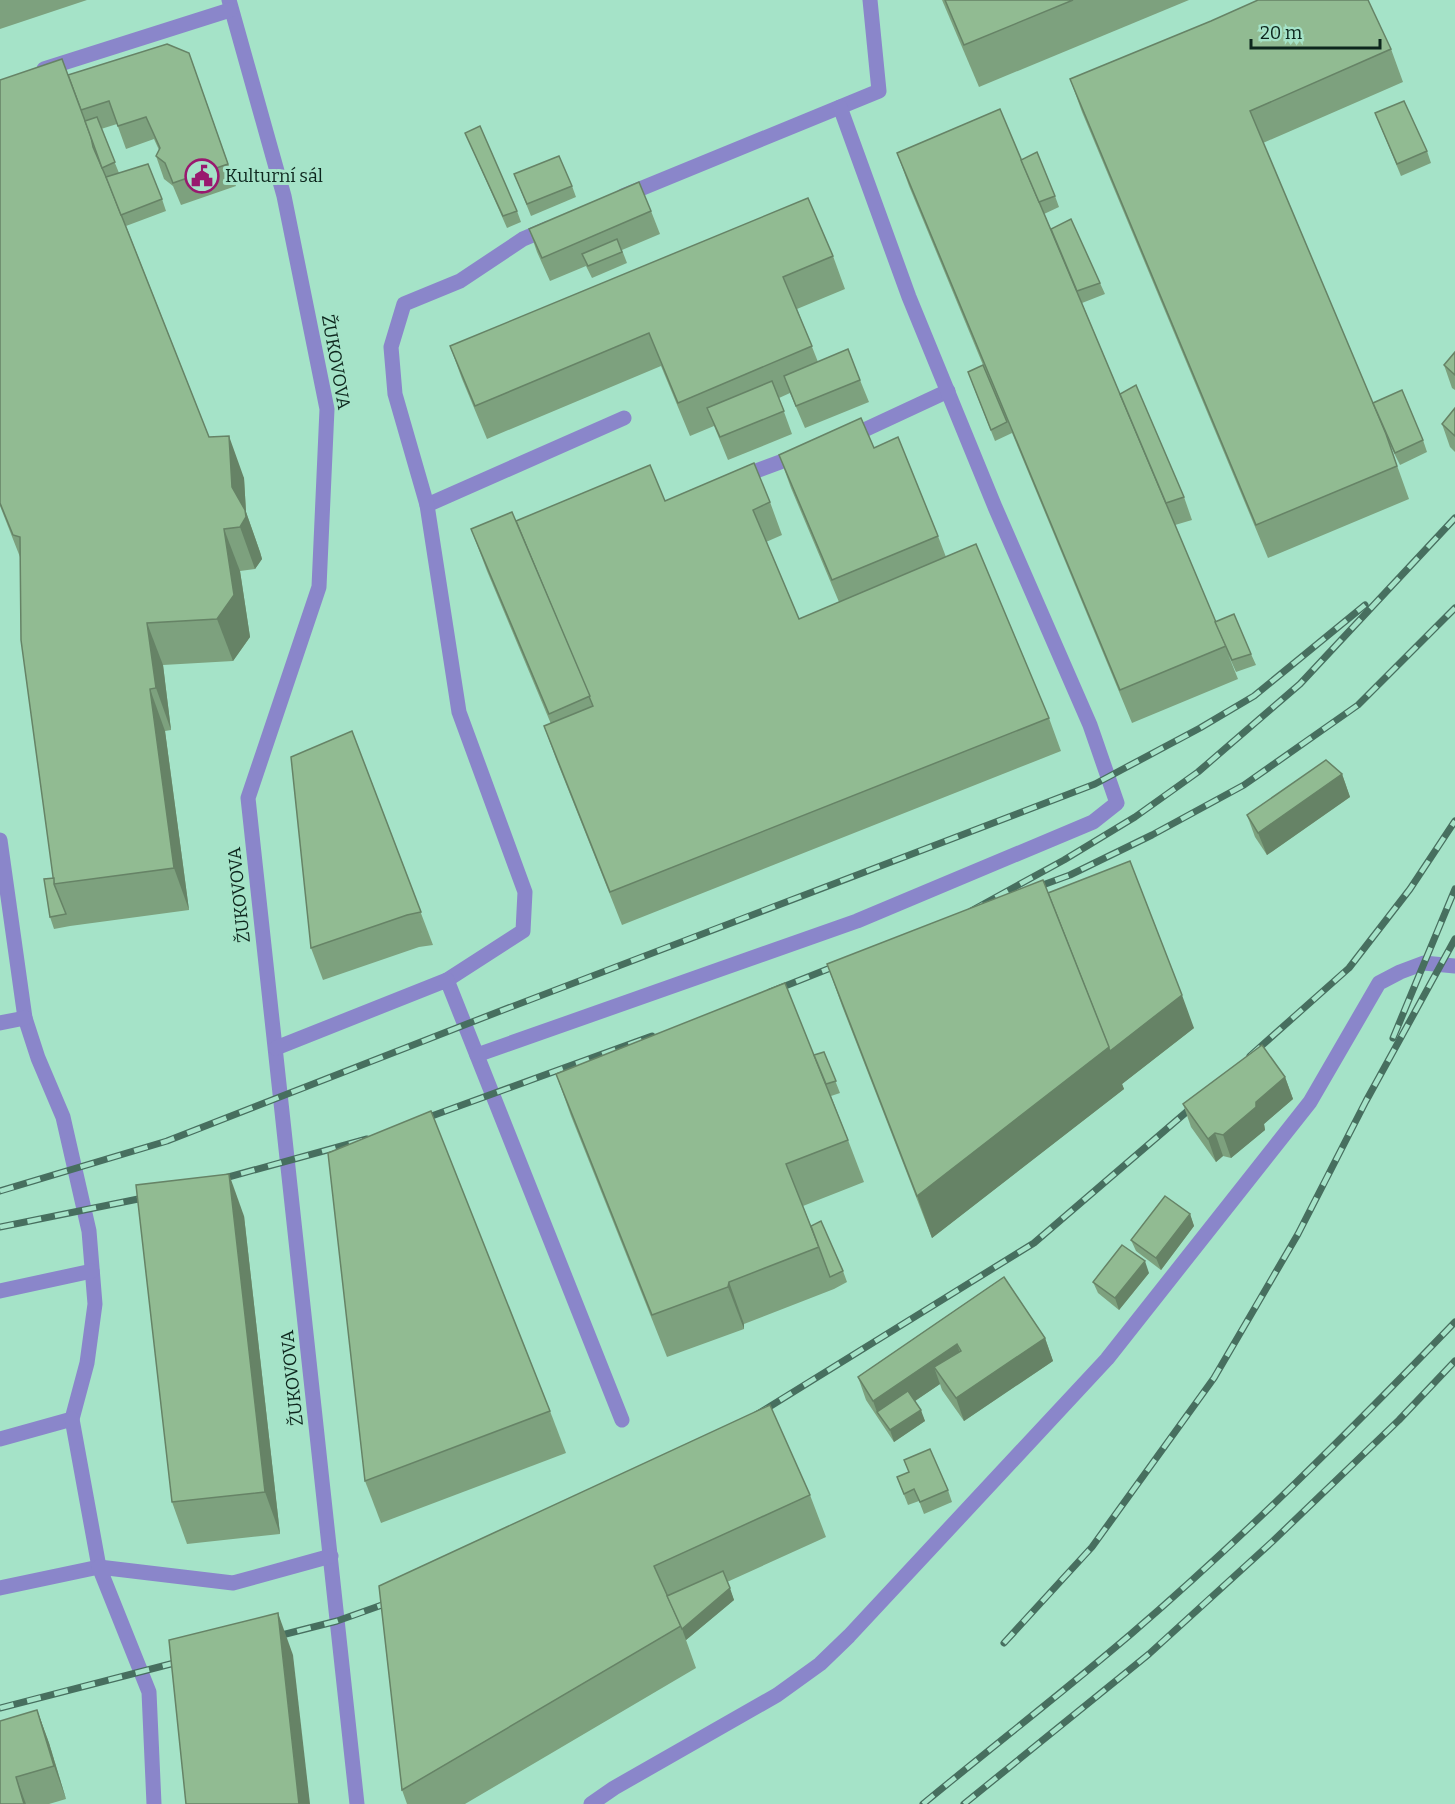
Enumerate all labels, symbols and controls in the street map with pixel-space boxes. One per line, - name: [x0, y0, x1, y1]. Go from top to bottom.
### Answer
- scale bar: [1251, 12, 1380, 50]
- text: 20 m: [1260, 22, 1302, 44]
- public building icon: Kulturní sál: [184, 158, 220, 194]
- place label: Kulturní sál: [225, 165, 323, 187]
- street label: ŽUKOVOVA: [317, 313, 355, 411]
- street label: ŽUKOVOVA: [223, 846, 255, 944]
- street label: ŽUKOVOVA: [276, 1329, 308, 1427]

